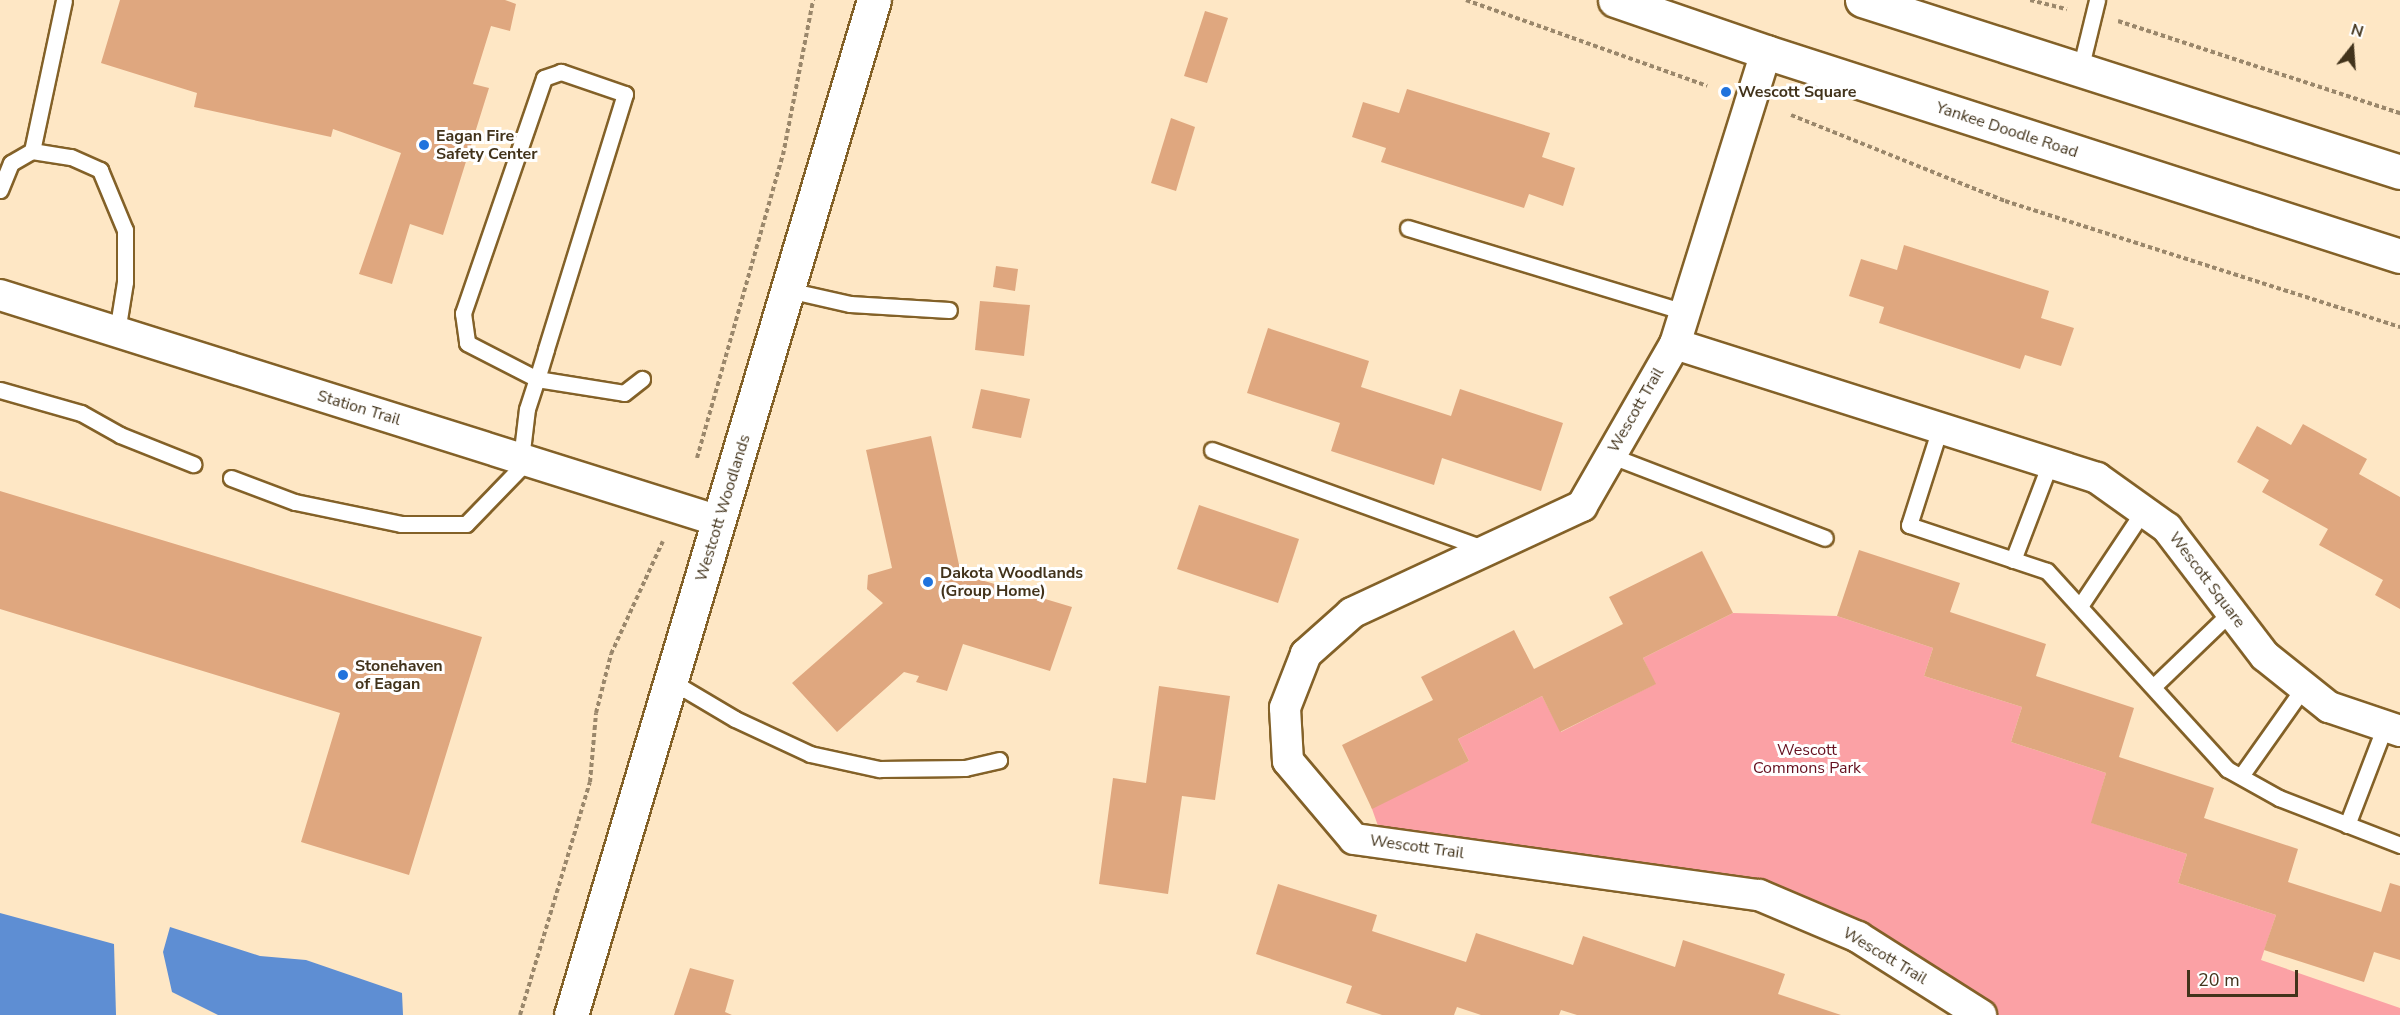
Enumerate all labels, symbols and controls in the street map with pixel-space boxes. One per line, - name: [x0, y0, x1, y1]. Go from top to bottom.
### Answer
- north arrow: [2322, 18, 2382, 78]
- text: N: [2348, 19, 2366, 43]
- place label: Wescott Square: [1738, 82, 1856, 102]
- marker: Wescott Square: [1719, 85, 1733, 99]
- street label: Yankee Doodle Road: [1934, 98, 2080, 162]
- place label: Eagan Fire Safety Center: [436, 126, 537, 164]
- marker: Eagan Fire Safety Center: [417, 138, 431, 152]
- street label: Wescott Trail: [1604, 364, 1668, 456]
- street label: Station Trail: [315, 386, 403, 430]
- street label: Westcott Woodlands: [692, 432, 754, 584]
- street label: Wescott Square: [2165, 528, 2249, 632]
- place label: Dakota Woodlands (Group Home): [940, 563, 1083, 601]
- marker: Dakota Woodlands (Group Home): [921, 575, 935, 589]
- place label: Stonehaven of Eagan: [355, 656, 443, 694]
- marker: Stonehaven of Eagan: [336, 668, 350, 682]
- park label: Wescott Commons Park: [1753, 740, 1861, 778]
- street label: Wescott Trail: [1369, 831, 1465, 863]
- street label: Wescott Trail: [1839, 923, 1931, 989]
- scale bar: [2190, 958, 2301, 996]
- text: 20 m: [2198, 968, 2240, 992]

